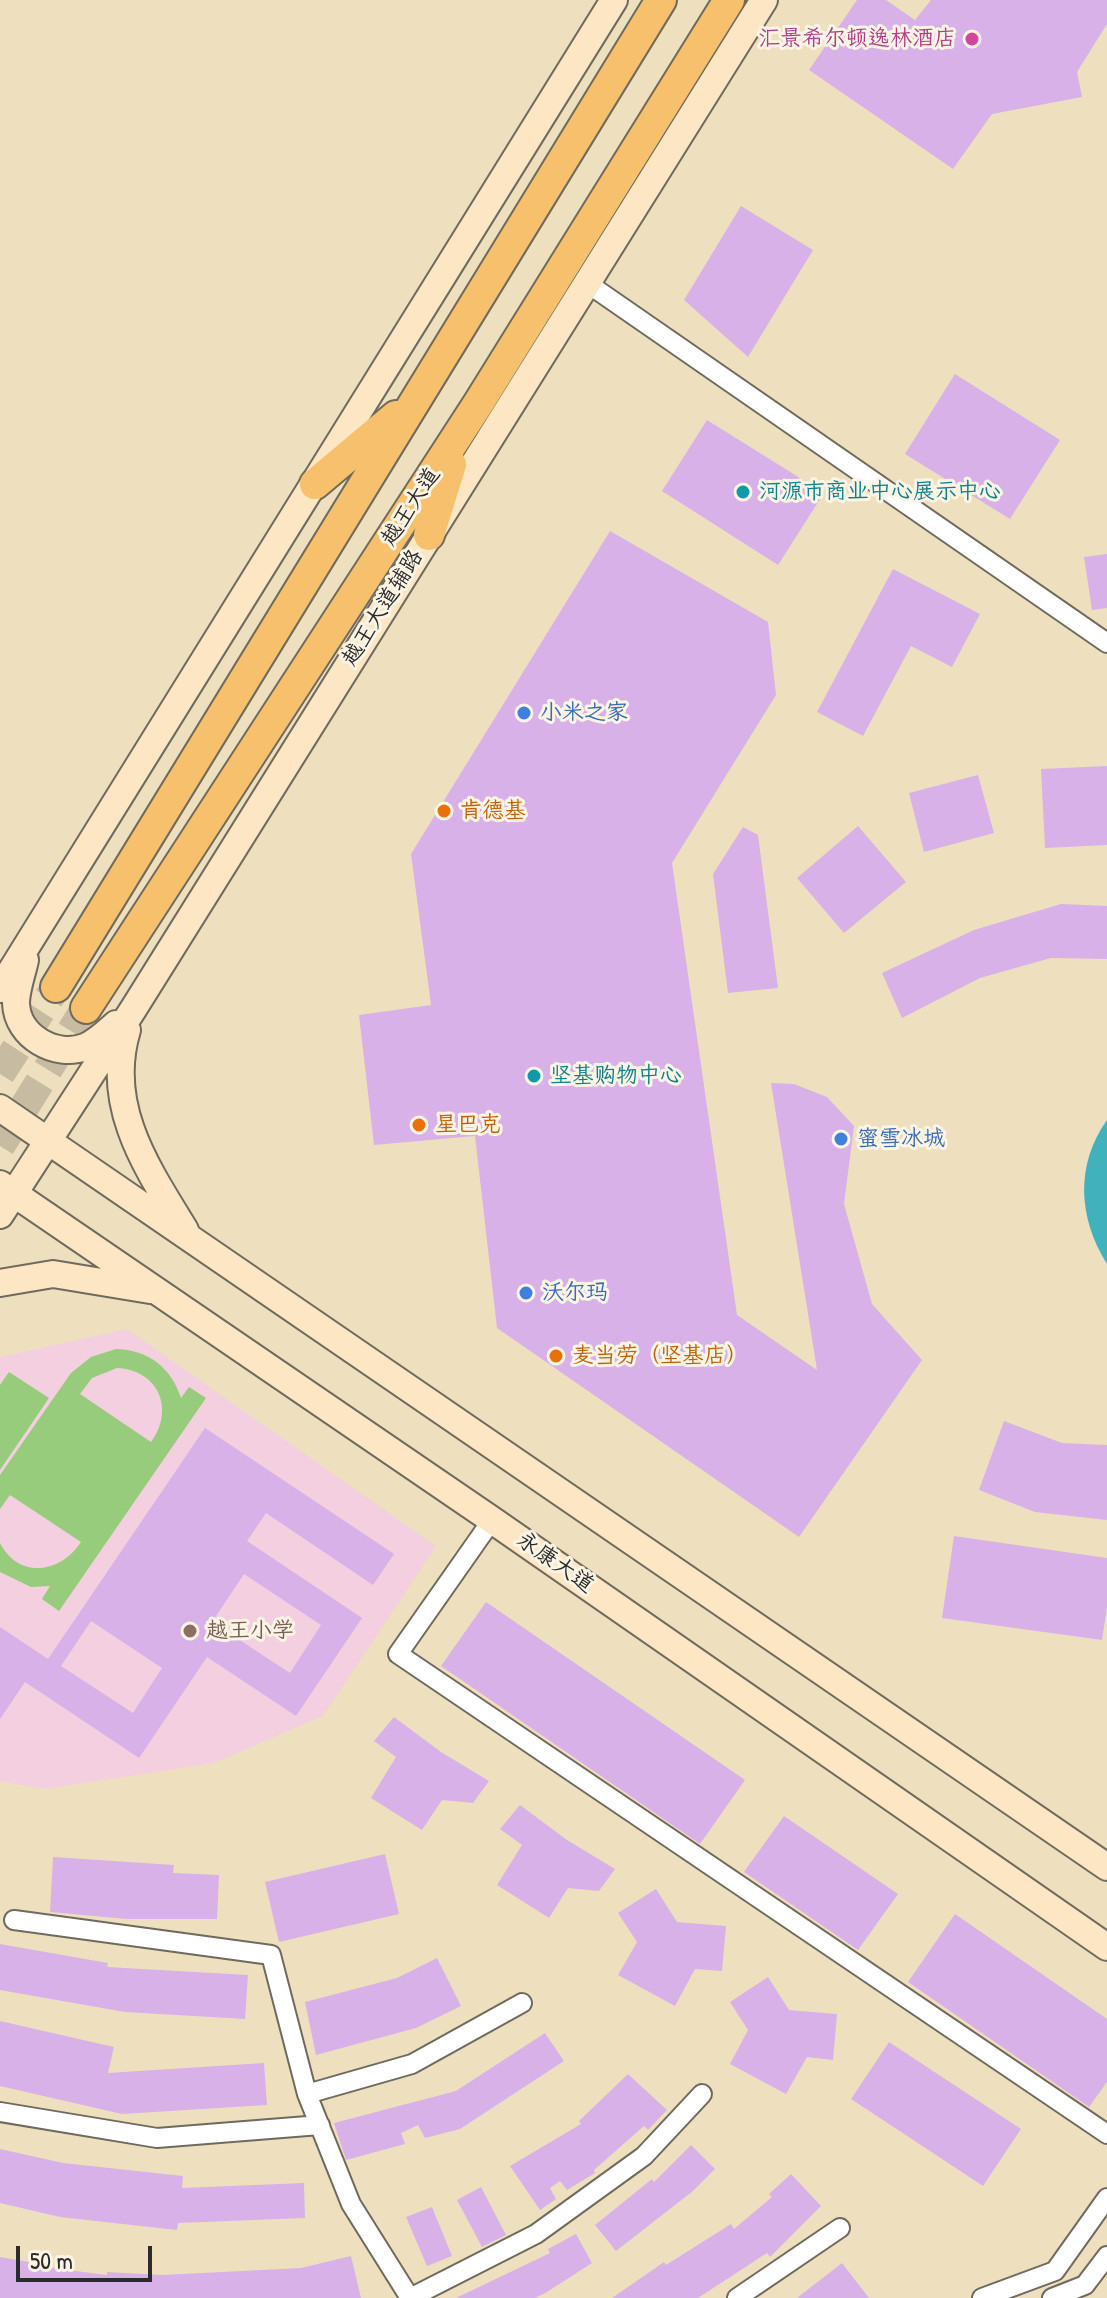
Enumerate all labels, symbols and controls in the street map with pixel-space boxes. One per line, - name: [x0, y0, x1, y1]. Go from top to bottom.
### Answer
- place label: 汇景希尔顿逸林酒店: [758, 26, 956, 52]
- marker: 汇景希尔顿逸林酒店: [963, 30, 981, 48]
- street label: 越王大道: [376, 463, 446, 551]
- place label: 河源市商业中心展示中心: [759, 479, 1001, 505]
- marker: 河源市商业中心展示中心: [734, 483, 752, 501]
- street label: 越王大道辅路: [337, 545, 429, 671]
- place label: 小米之家: [540, 700, 628, 726]
- marker: 小米之家: [515, 704, 533, 722]
- place label: 肯德基: [460, 798, 526, 824]
- marker: 肯德基: [435, 802, 453, 820]
- place label: 坚基购物中心: [550, 1063, 682, 1089]
- marker: 坚基购物中心: [525, 1067, 543, 1085]
- place label: 星巴克: [435, 1112, 501, 1138]
- marker: 星巴克: [410, 1116, 428, 1134]
- place label: 蜜雪冰城: [857, 1126, 945, 1152]
- marker: 蜜雪冰城: [832, 1130, 850, 1148]
- place label: 沃尔玛: [542, 1280, 608, 1306]
- marker: 沃尔玛: [517, 1284, 535, 1302]
- place label: 麦当劳（坚基店）: [572, 1343, 748, 1369]
- marker: 麦当劳（坚基店）: [547, 1347, 565, 1365]
- street label: 永康大道: [511, 1527, 599, 1599]
- place label: 越王小学: [206, 1618, 294, 1644]
- marker: 越王小学: [181, 1622, 199, 1640]
- scale bar: [20, 2230, 156, 2280]
- text: 50 m: [30, 2244, 73, 2276]

